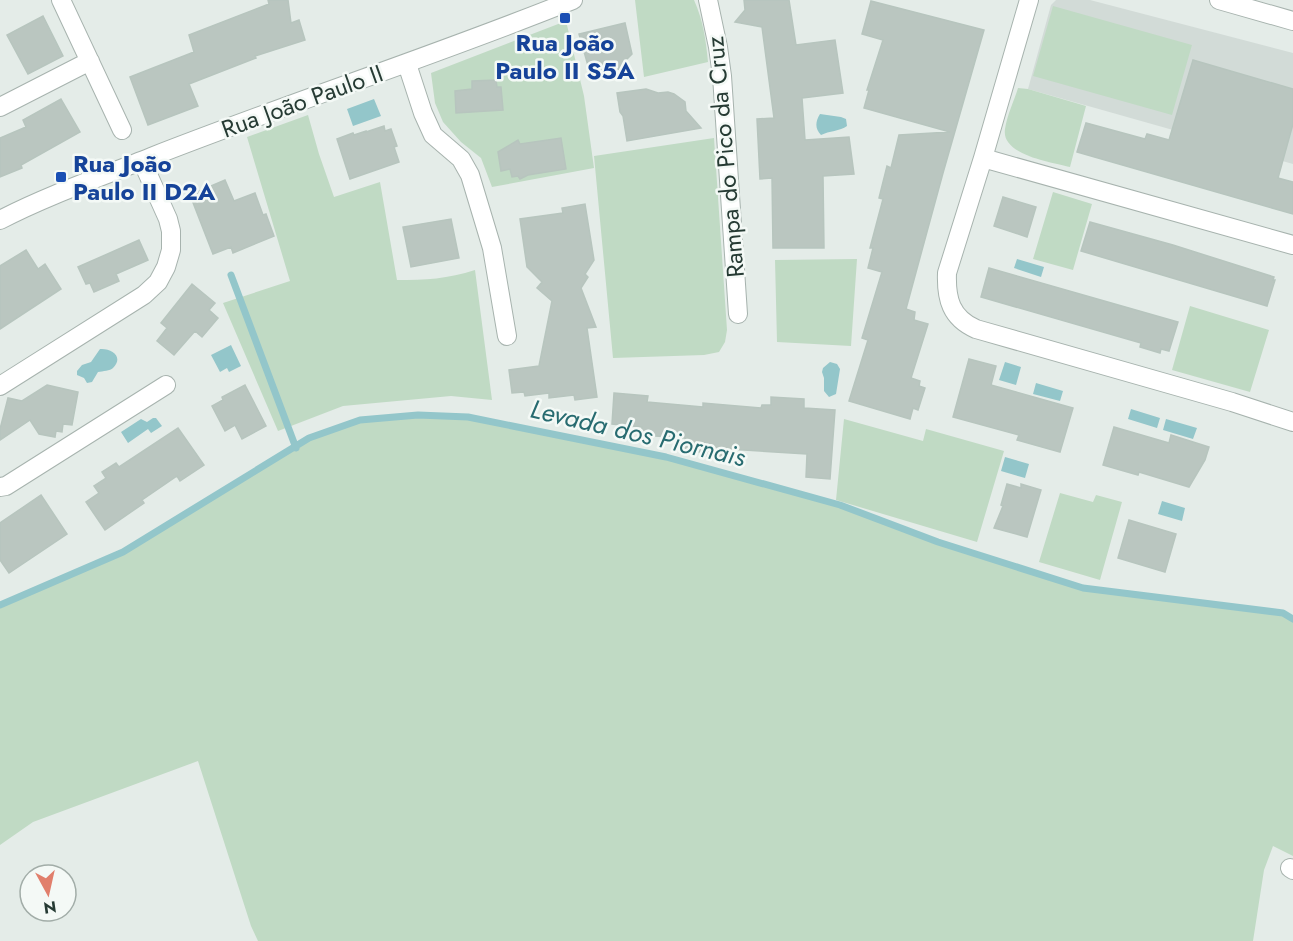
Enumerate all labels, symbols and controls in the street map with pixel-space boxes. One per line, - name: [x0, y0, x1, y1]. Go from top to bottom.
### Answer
- marker: Rua João Paulo II S5A: [558, 11, 572, 25]
- place label: Rua João Paulo II S5A: [495, 25, 635, 88]
- street label: Rampa do Pico da Cruz: [697, 35, 753, 279]
- street label: Rua João Paulo II: [216, 56, 388, 146]
- place label: Rua João Paulo II D2A: [73, 146, 216, 209]
- marker: Rua João Paulo II D2A: [54, 170, 68, 184]
- water label: Levada dos Piornais: [527, 390, 750, 476]
- north arrow: [18, 863, 78, 923]
- text: N: [42, 895, 58, 920]

